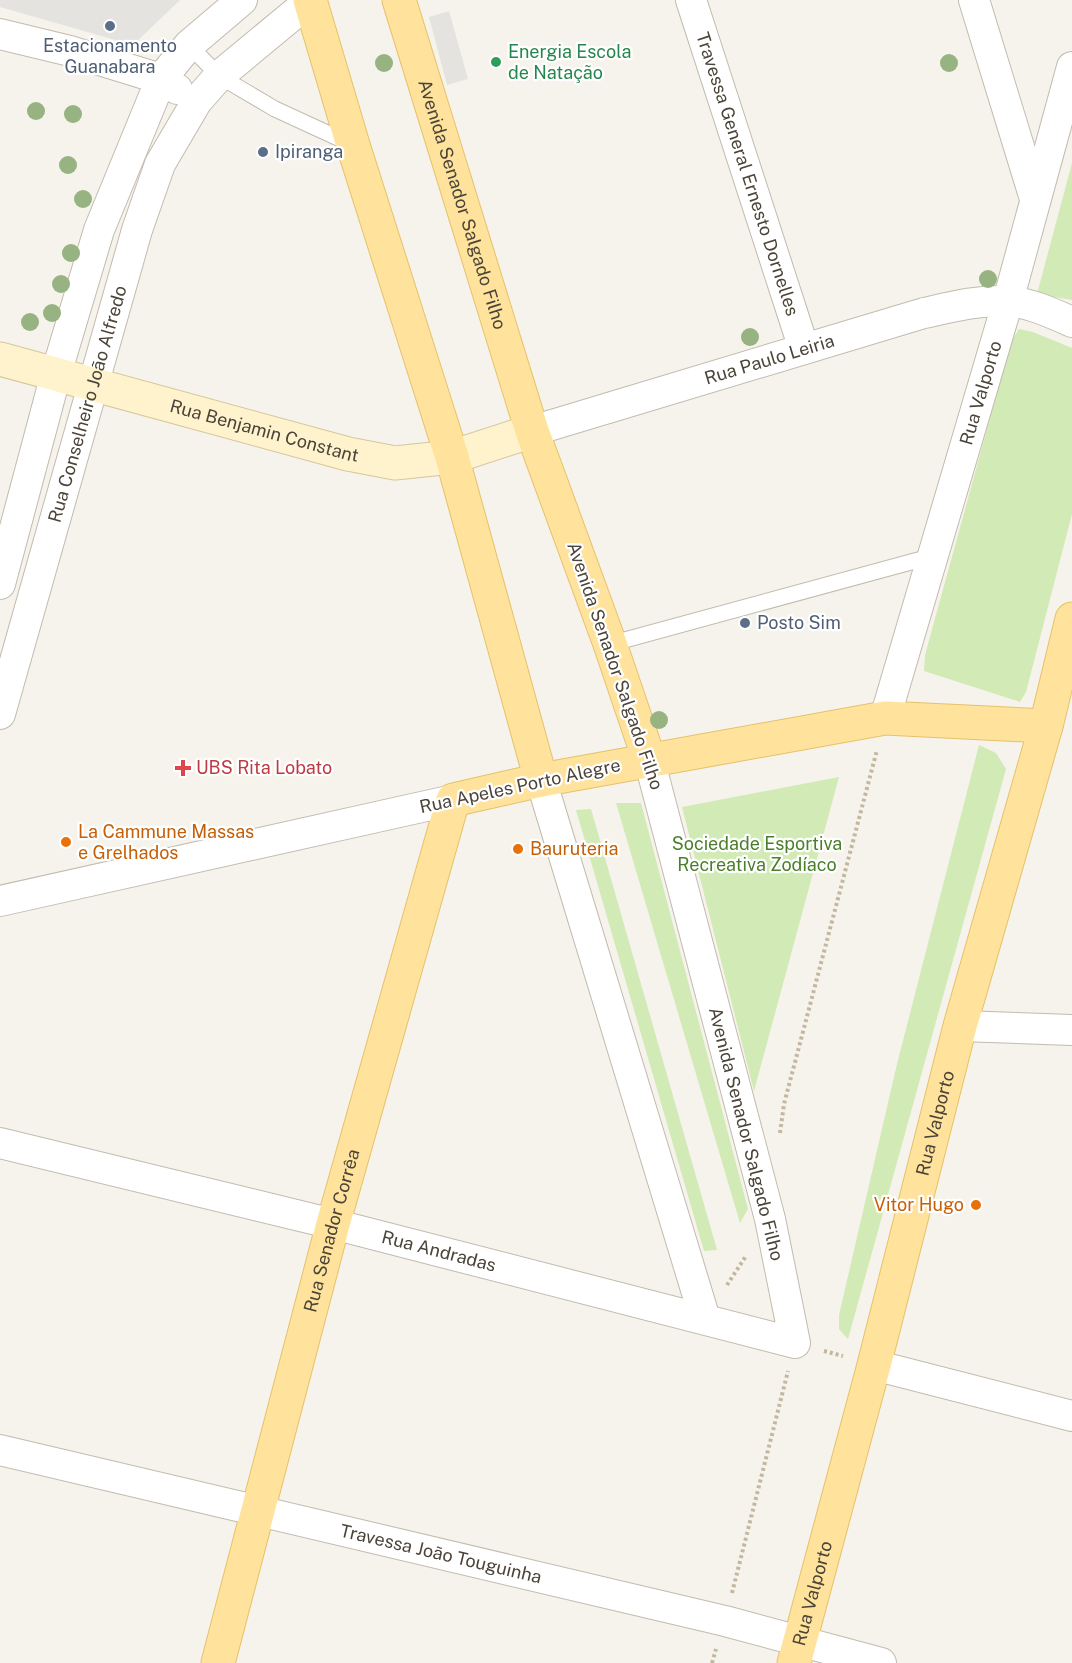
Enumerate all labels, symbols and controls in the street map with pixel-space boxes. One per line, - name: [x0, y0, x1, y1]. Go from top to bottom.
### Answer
- marker: Estacionamento Guanabara: [103, 19, 117, 33]
- street label: Travessa General Ernesto Dornelles: [692, 29, 804, 318]
- place label: Estacionamento Guanabara: [43, 35, 177, 77]
- place label: Energia Escola de Natação: [508, 41, 632, 83]
- marker: Energia Escola de Natação: [489, 55, 503, 69]
- street label: Avenida Senador Salgado Filho: [414, 77, 511, 332]
- place label: Ipiranga: [275, 141, 343, 162]
- marker: Ipiranga: [256, 145, 270, 159]
- street label: Rua Conselheiro João Alfredo: [44, 283, 131, 525]
- street label: Rua Paulo Leiria: [702, 330, 837, 388]
- street label: Rua Valporto: [955, 338, 1006, 447]
- street label: Rua Benjamin Constant: [168, 395, 361, 466]
- street label: Avenida Senador Salgado Filho: [563, 539, 668, 792]
- place label: Posto Sim: [757, 612, 841, 633]
- marker: Posto Sim: [738, 616, 752, 630]
- street label: Rua Apeles Porto Alegre: [418, 754, 622, 817]
- place label: UBS Rita Lobato: [196, 757, 332, 778]
- marker: UBS Rita Lobato: [174, 759, 192, 777]
- place label: La Cammune Massas e Grelhados: [78, 821, 254, 863]
- park label: Sociedade Esportiva Recreativa Zodíaco: [672, 833, 842, 875]
- marker: La Cammune Massas e Grelhados: [59, 835, 73, 849]
- place label: Bauruteria: [530, 838, 618, 859]
- marker: Bauruteria: [511, 842, 525, 856]
- street label: Avenida Senador Salgado Filho: [705, 1005, 788, 1263]
- street label: Rua Valporto: [911, 1068, 958, 1178]
- street label: Rua Senador Corrêa: [299, 1147, 364, 1315]
- place label: Vitor Hugo: [874, 1194, 964, 1215]
- marker: Vitor Hugo: [969, 1198, 983, 1212]
- street label: Rua Andradas: [380, 1226, 498, 1276]
- street label: Travessa João Touguinha: [338, 1520, 544, 1587]
- street label: Rua Valporto: [788, 1539, 836, 1648]

